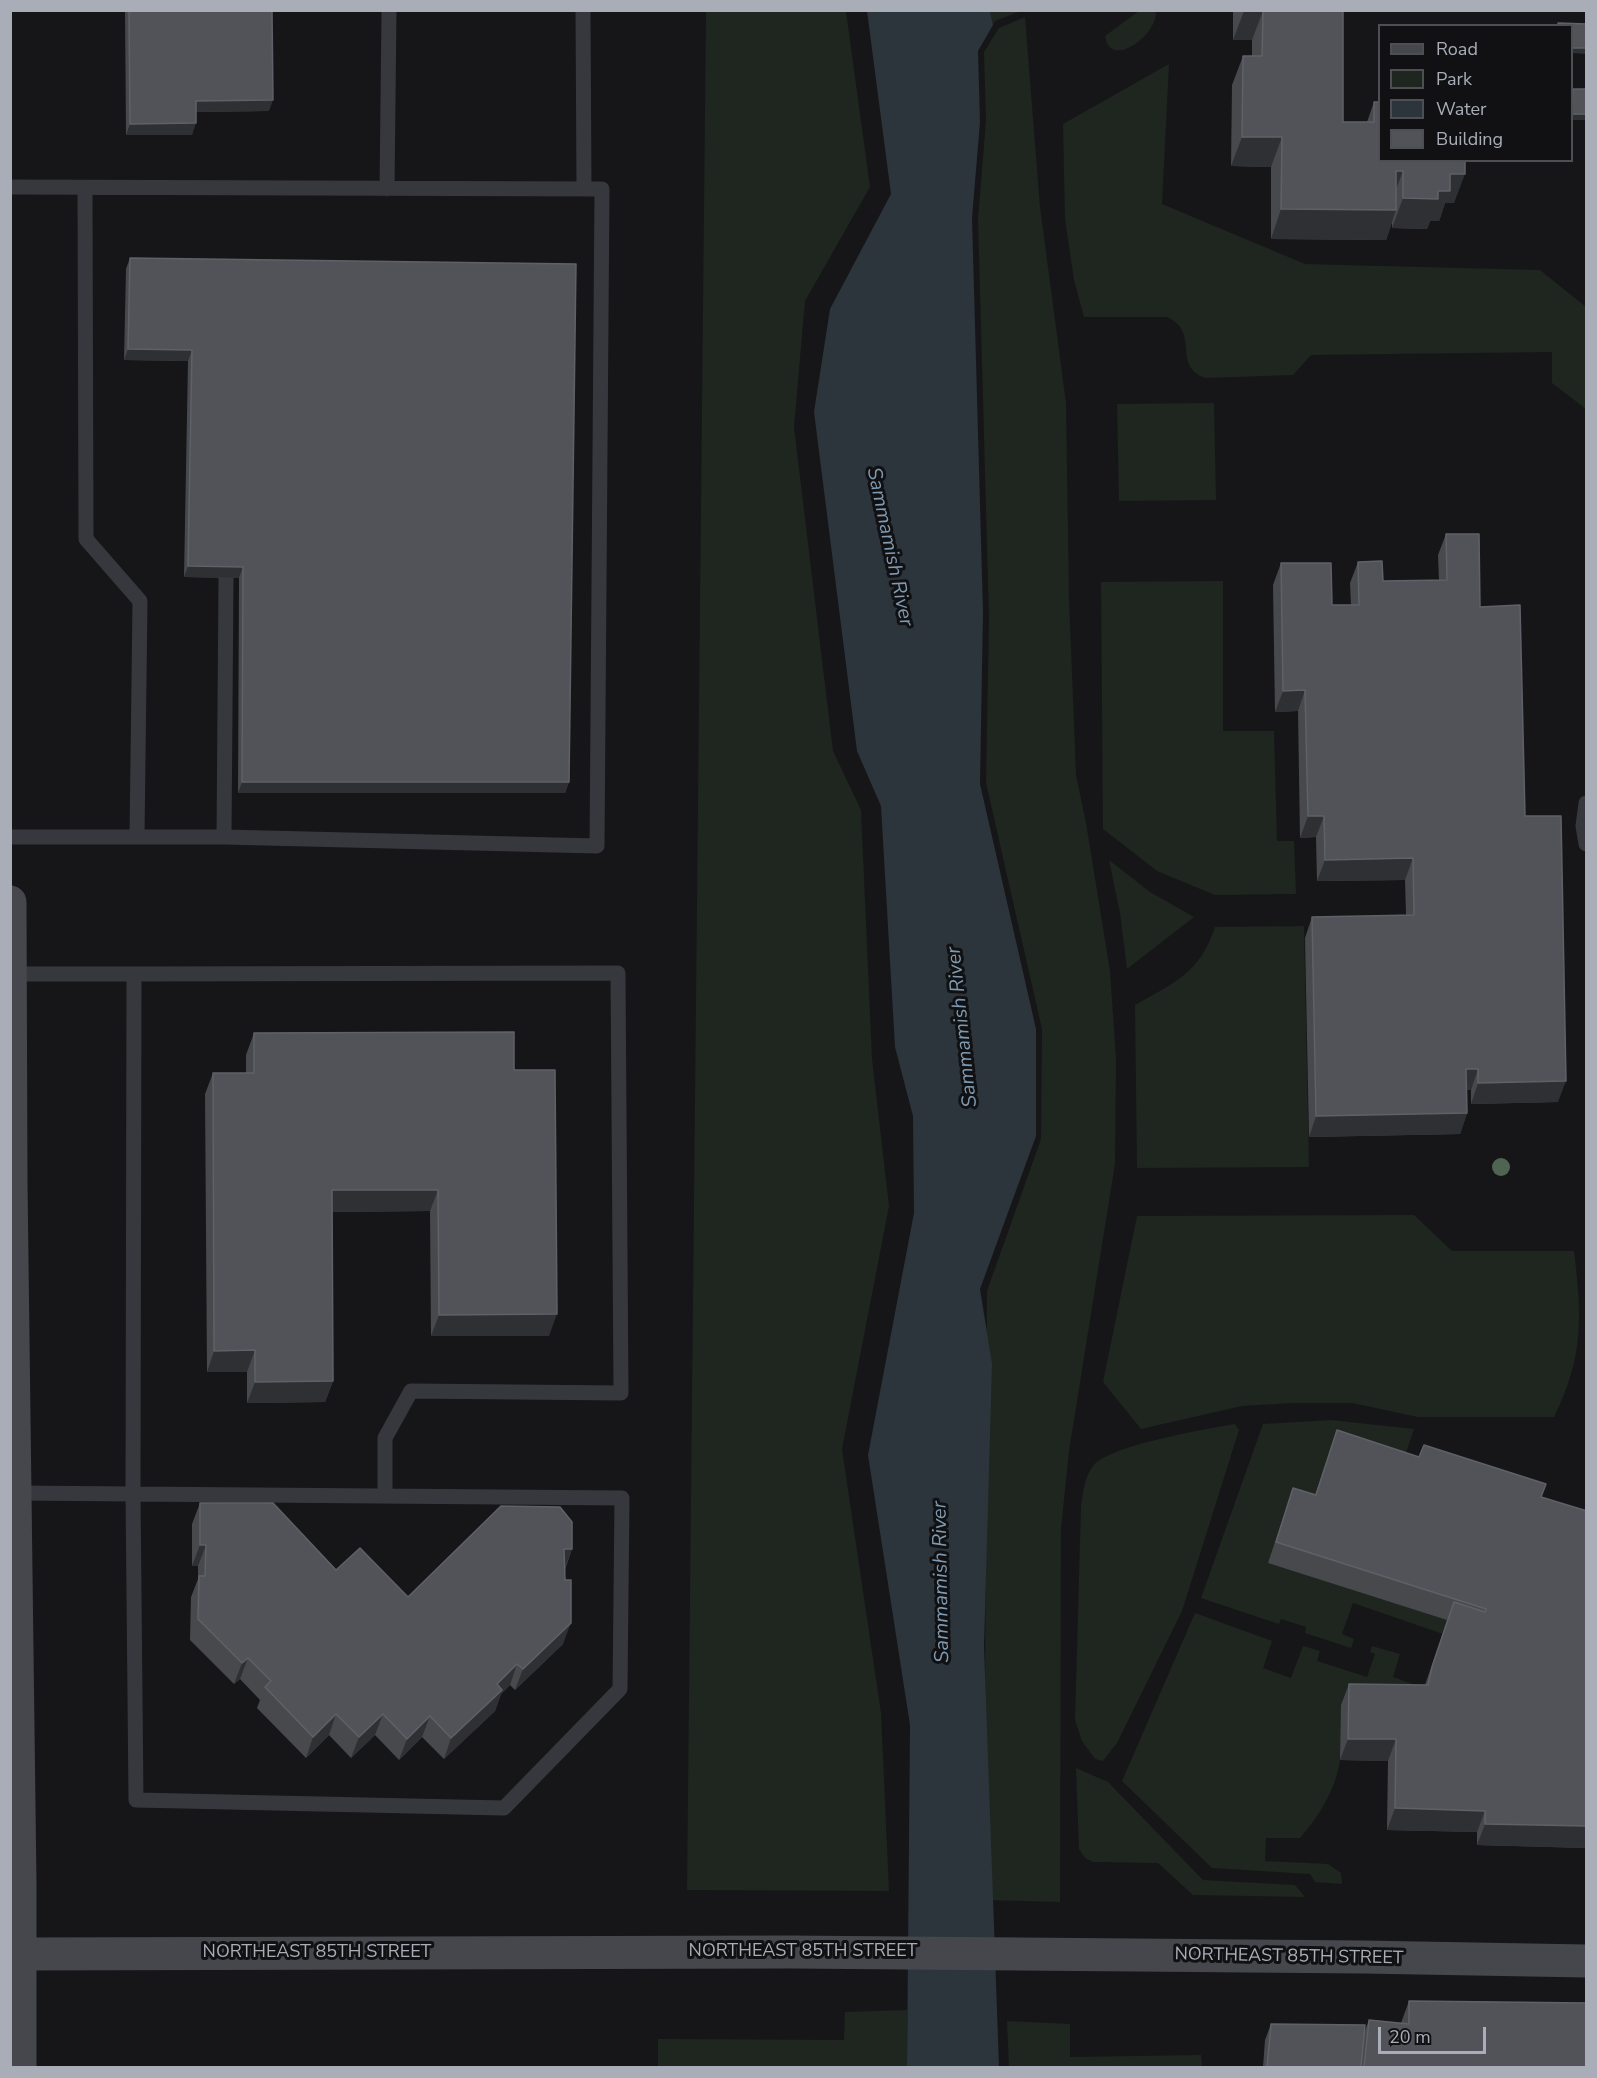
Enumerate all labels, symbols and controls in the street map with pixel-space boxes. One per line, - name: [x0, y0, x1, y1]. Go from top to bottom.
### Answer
- legend: [1378, 24, 1573, 162]
- text: Road: [1436, 37, 1478, 61]
- text: Park: [1436, 67, 1472, 91]
- text: Water: [1436, 97, 1487, 121]
- text: Building: [1436, 127, 1503, 151]
- water label: Sammamish River: [860, 465, 918, 629]
- water label: Sammamish River: [943, 945, 983, 1109]
- water label: Sammamish River: [929, 1501, 955, 1663]
- street label: NORTHEAST 85TH STREET: [689, 1941, 917, 1963]
- street label: NORTHEAST 85TH STREET: [203, 1942, 431, 1964]
- street label: NORTHEAST 85TH STREET: [1174, 1944, 1404, 1970]
- scale bar: [1381, 2015, 1489, 2053]
- text: 20 m: [1389, 2025, 1431, 2049]

